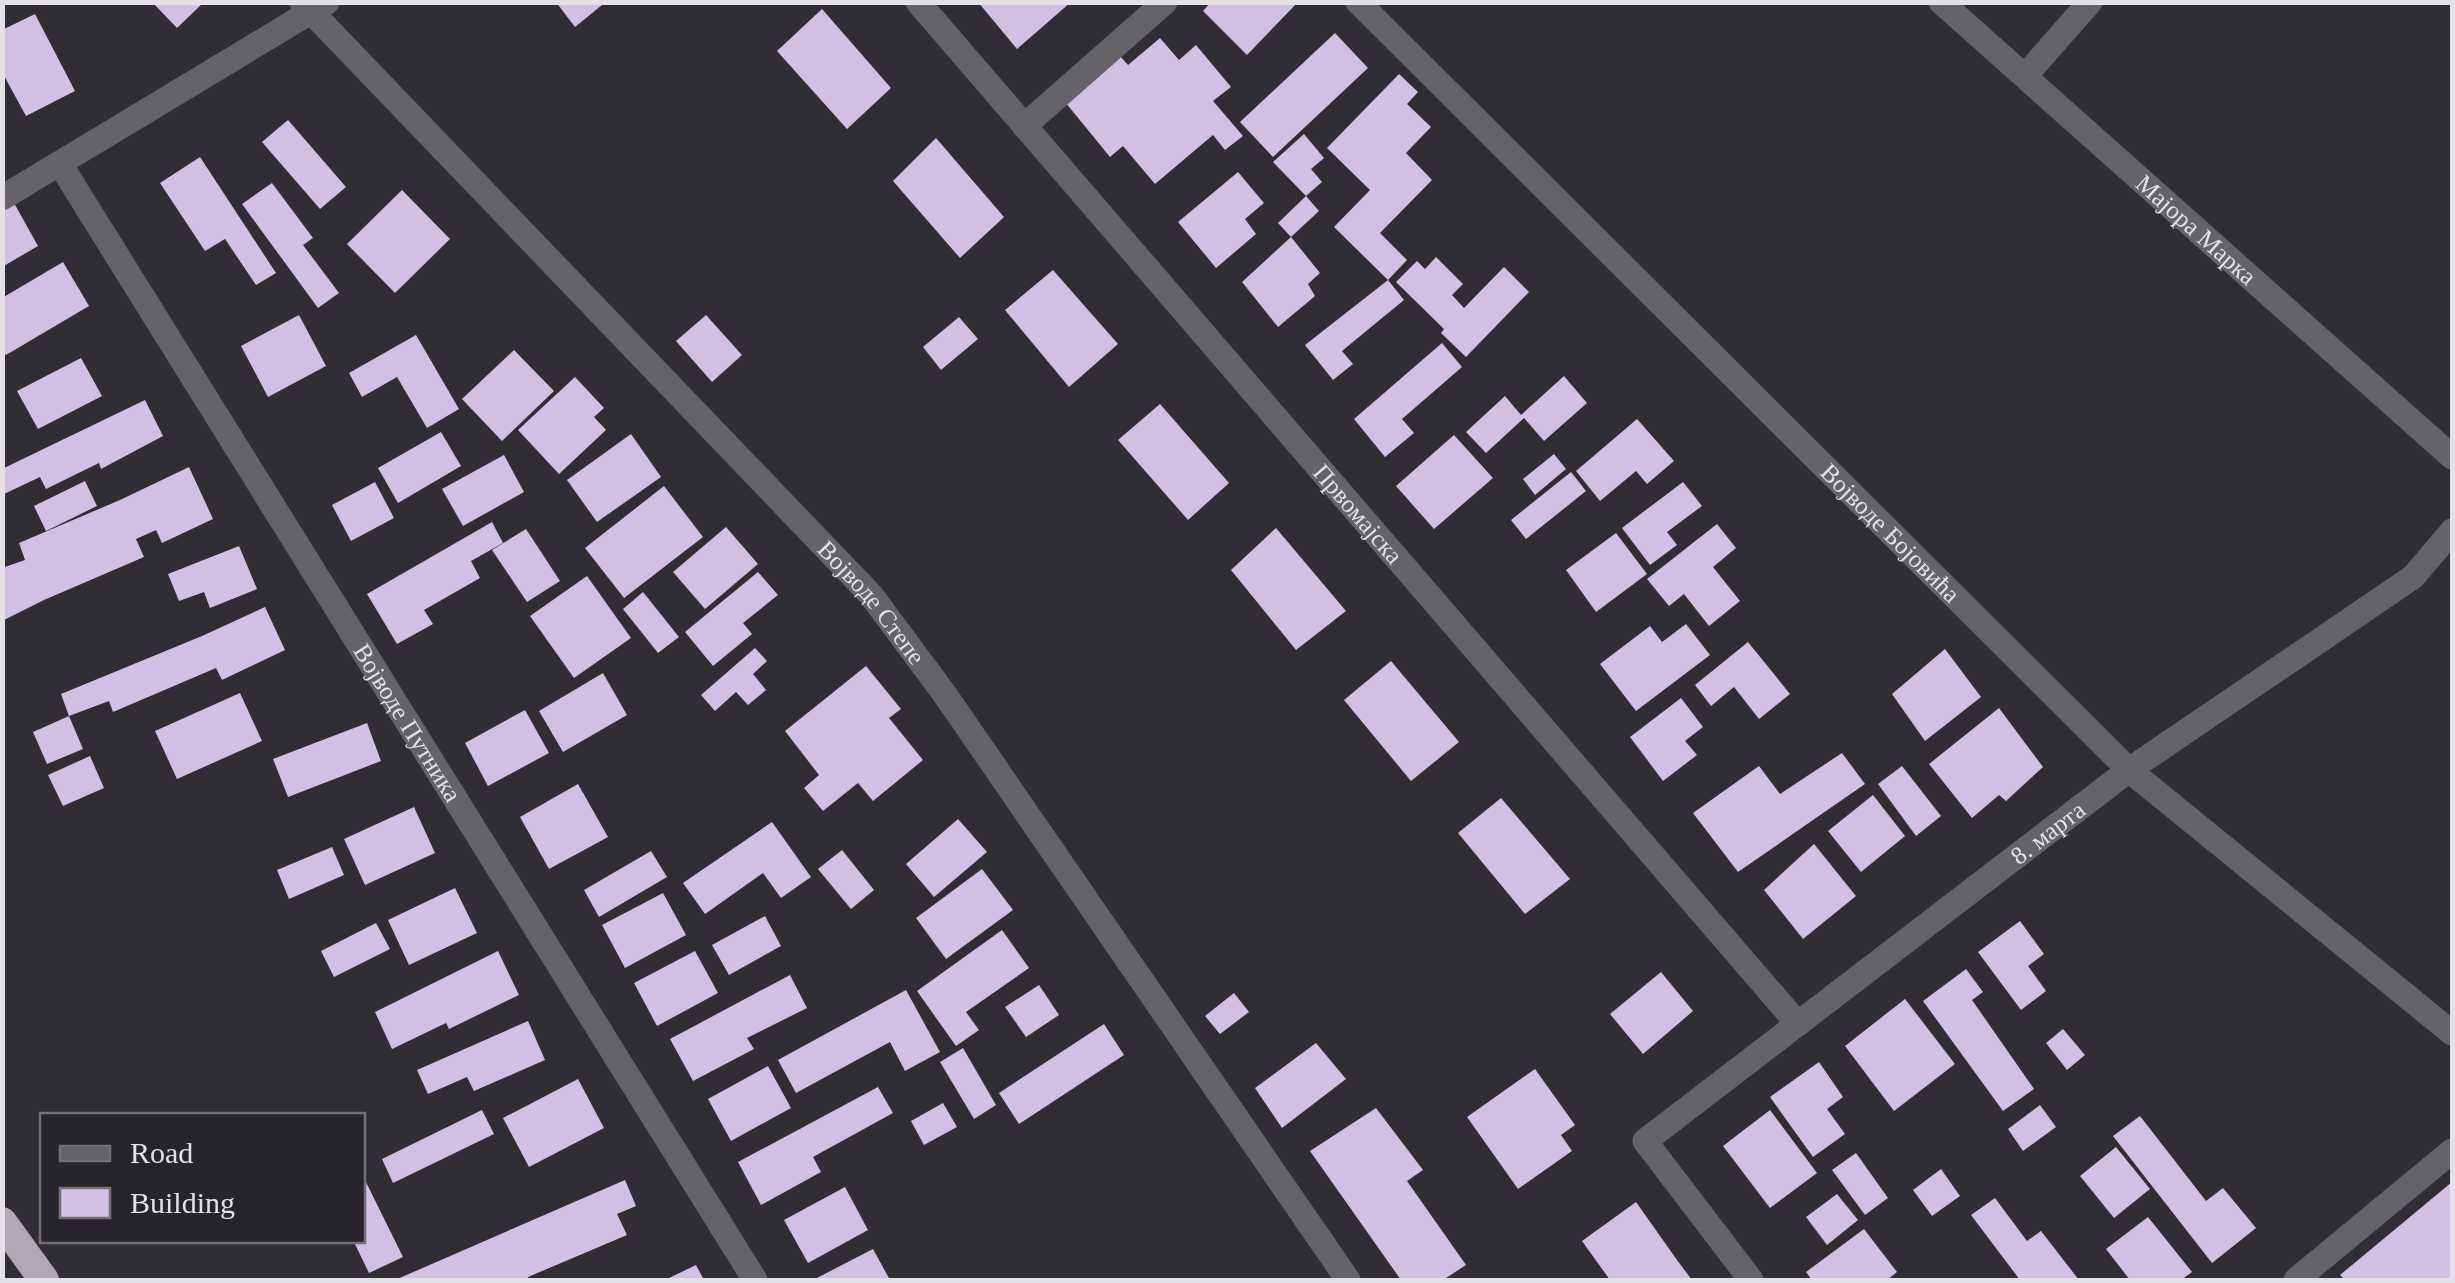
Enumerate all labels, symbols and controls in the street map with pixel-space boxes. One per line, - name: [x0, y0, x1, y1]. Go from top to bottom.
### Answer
- street label: Мајора Марка: [2131, 169, 2262, 290]
- street label: Првомајска: [1308, 458, 1408, 569]
- street label: Војводе Бојовића: [1816, 458, 1966, 607]
- street label: Војводе Степе: [813, 535, 931, 669]
- street label: Војводе Путника: [349, 639, 467, 806]
- street label: 8. марта: [2005, 795, 2090, 869]
- legend: [40, 1113, 365, 1243]
- text: Road: [130, 1136, 193, 1169]
- text: Building: [130, 1186, 235, 1219]

